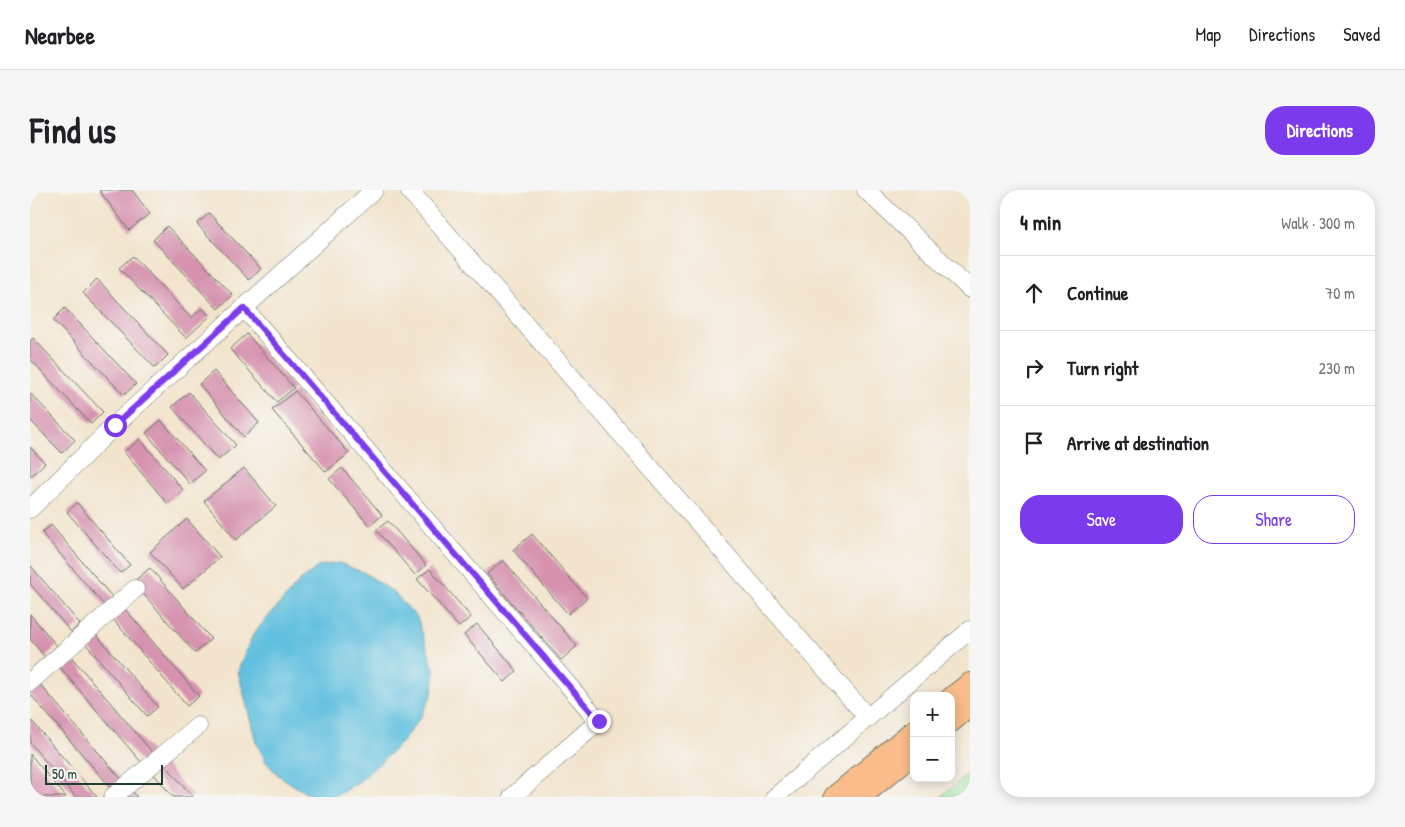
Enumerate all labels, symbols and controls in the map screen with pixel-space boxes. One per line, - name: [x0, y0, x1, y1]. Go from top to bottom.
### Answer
- text: Nearbee: [25, 19, 95, 51]
- text: Map: [1196, 22, 1221, 47]
- text: Directions: [1249, 22, 1315, 47]
- text: Saved: [1343, 22, 1380, 47]
- button: Directions: [1265, 106, 1375, 155]
- text: Find us: [30, 107, 116, 154]
- text: 4 min: [1020, 208, 1061, 237]
- text: Walk · 300 m: [1281, 212, 1355, 234]
- icon: ahead: [1020, 279, 1048, 307]
- text: Continue: [1067, 280, 1128, 306]
- text: 70 m: [1325, 282, 1355, 304]
- icon: right: [1020, 354, 1048, 382]
- text: Turn right: [1067, 355, 1138, 381]
- text: 230 m: [1319, 357, 1355, 379]
- route start: [104, 414, 127, 437]
- icon: arrive: [1020, 429, 1048, 457]
- text: Arrive at destination: [1067, 430, 1209, 456]
- button: Save: [1020, 495, 1183, 544]
- button: Share: [1193, 495, 1355, 544]
- map controls: [910, 692, 955, 782]
- button: +: [910, 692, 955, 737]
- route end: [588, 710, 611, 733]
- button: −: [910, 737, 955, 782]
- scale bar: [45, 762, 162, 785]
- text: 50 m: [52, 764, 77, 783]

